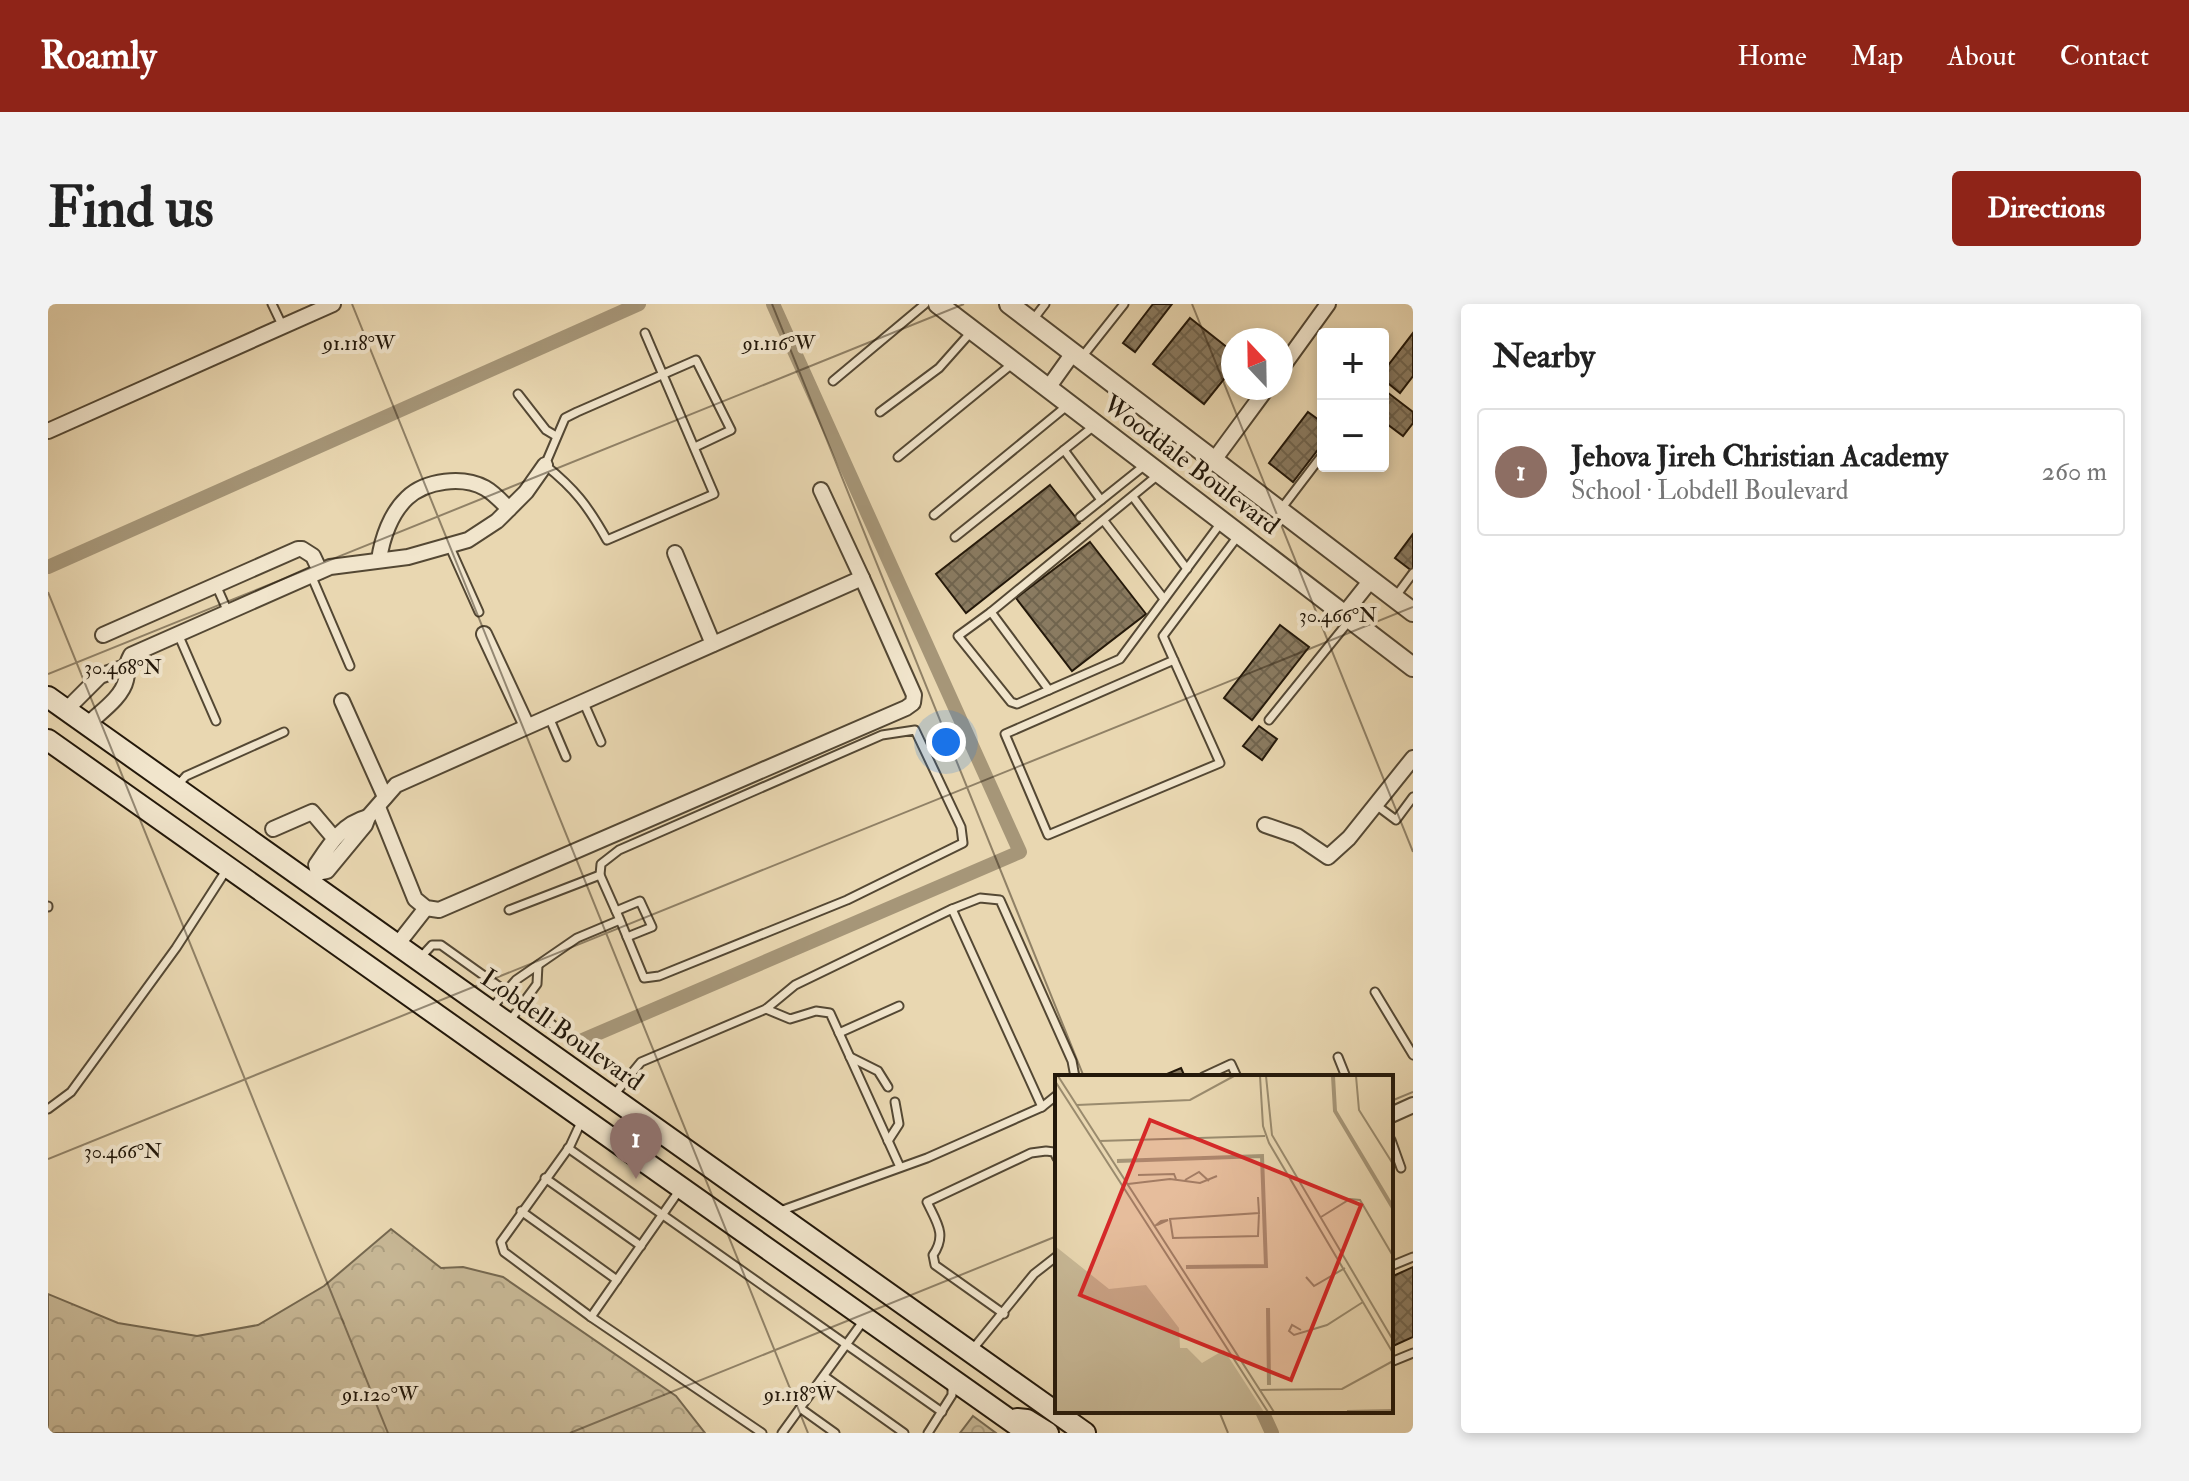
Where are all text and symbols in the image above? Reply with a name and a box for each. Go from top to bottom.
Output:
text: Roamly [40,32,157,80]
text: Home [1737,39,1807,74]
text: Map [1851,39,1903,74]
text: About [1947,39,2016,74]
text: Contact [2060,39,2149,74]
button: Directions [1952,171,2141,246]
text: Find us [48,173,214,244]
north arrow [1221,328,1293,400]
map controls [1317,328,1389,472]
button: + [1317,328,1389,400]
text: 91.118°W [321,331,396,356]
text: 91.116°W [741,331,816,356]
text: Nearby [1493,335,1595,378]
street label: Wooddale Boulevard [1096,388,1286,542]
button: − [1317,400,1389,472]
text: Jehova Jireh Christian Academy [1571,438,1948,475]
text: 1 [1516,456,1526,488]
text: 260 m [2042,456,2107,488]
text: School · Lobdell Boulevard [1571,475,1848,507]
text: 30.466°N [1299,603,1377,628]
text: 30.468°N [84,655,162,680]
your location [926,722,966,762]
street label: Lobdell Boulevard [474,962,650,1098]
inset map [1055,1075,1393,1413]
pin: 1 [610,1113,662,1179]
text: 30.466°N [84,1139,162,1164]
text: 91.120°W [340,1382,419,1407]
text: 91.118°W [762,1382,837,1407]

